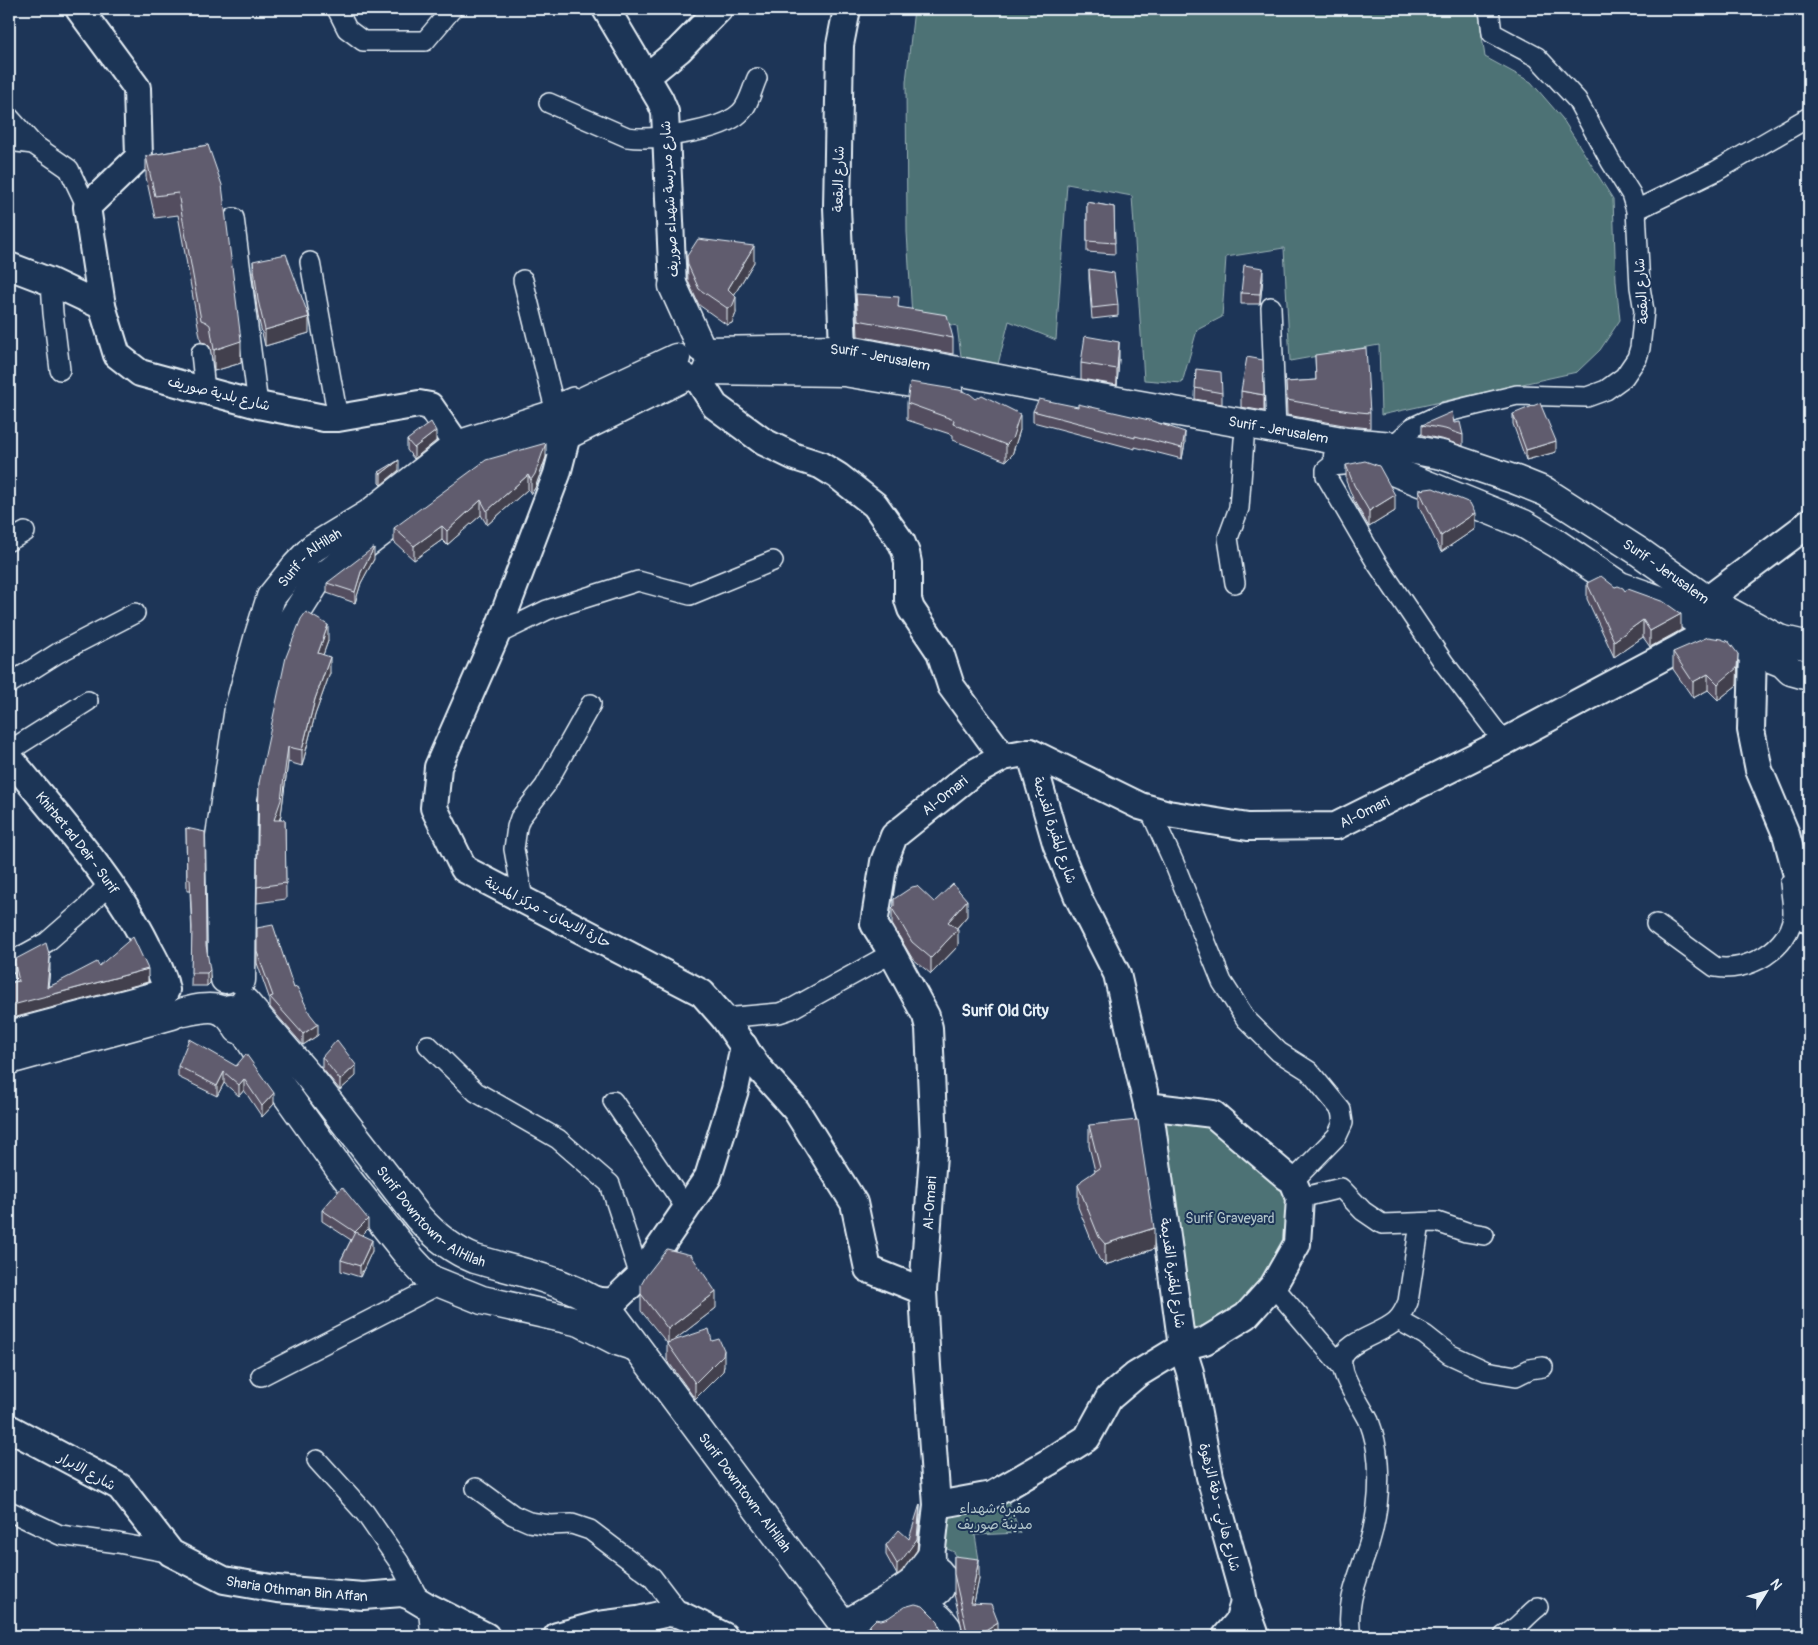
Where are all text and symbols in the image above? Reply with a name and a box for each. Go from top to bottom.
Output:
street label: شارع مدرسة شهداء صوريف [657,120,683,278]
street label: شارع البقعة [829,146,849,212]
street label: شارع البقعة [1631,257,1653,325]
street label: Surif - Jerusalem [830,341,932,375]
street label: شارع بلدية صوريف [166,373,272,415]
street label: Surif - Jerusalem [1227,413,1330,447]
street label: Surif - AlHilah [274,525,345,591]
street label: Surif - Jerusalem [1620,536,1712,608]
street label: Al-Omari [919,772,972,819]
street label: شارع المقبرة القديمة [1028,774,1080,886]
street label: Khirbet ad Deir - Surif [32,789,123,898]
street label: Al-Omari [1337,792,1393,832]
street label: حارة الايمان - مركز المدينة [482,873,614,952]
district label: Surif Old City [961,1001,1049,1021]
street label: Surif Downtown- AlHilah [373,1163,487,1271]
street label: Al-Omari [920,1175,940,1231]
park label: Surif Graveyard [1185,1210,1275,1227]
street label: شارع المقبرة القديمة [1155,1217,1189,1330]
street label: Surif Downtown- AlHilah [695,1430,795,1556]
street label: شارع هاني - دفة الزهوة [1191,1441,1244,1574]
street label: شارع الابرار [54,1448,119,1495]
park label: مقبرة شهداء مدينة صوريف [957,1500,1033,1533]
north arrow [1740,1568,1790,1618]
street label: Sharia Othman Bin Affan [225,1572,368,1605]
text: N [1766,1576,1786,1593]

